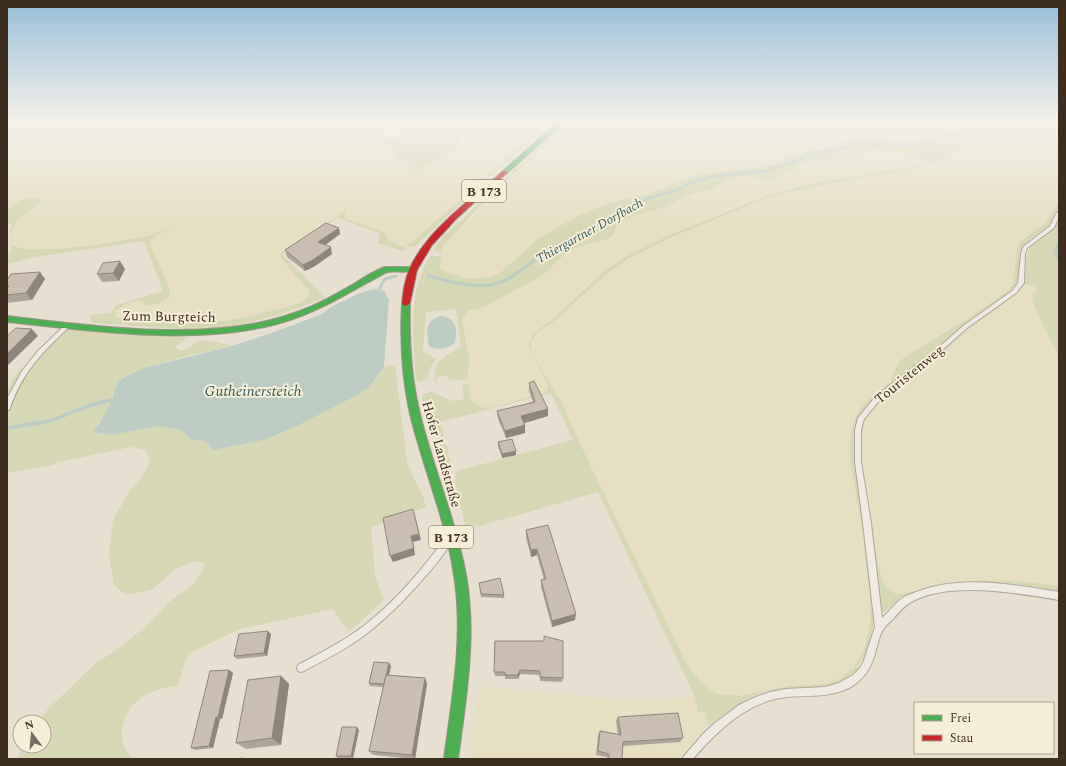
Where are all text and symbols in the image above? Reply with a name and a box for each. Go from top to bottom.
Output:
road number: B 173 [462,180,506,202]
water label: Thiergartner Dorfbach [532,193,647,269]
street label: Zum Burgteich [122,305,216,328]
street label: Touristenweg [870,340,949,409]
water label: Gutheinersteich [205,380,302,403]
street label: Hofer Landstraße [416,398,467,510]
road number: B 173 [429,526,473,548]
legend [914,702,1054,754]
text: Frei [950,709,972,728]
north arrow [12,714,52,754]
text: N [23,715,36,734]
text: Stau [950,729,974,748]

